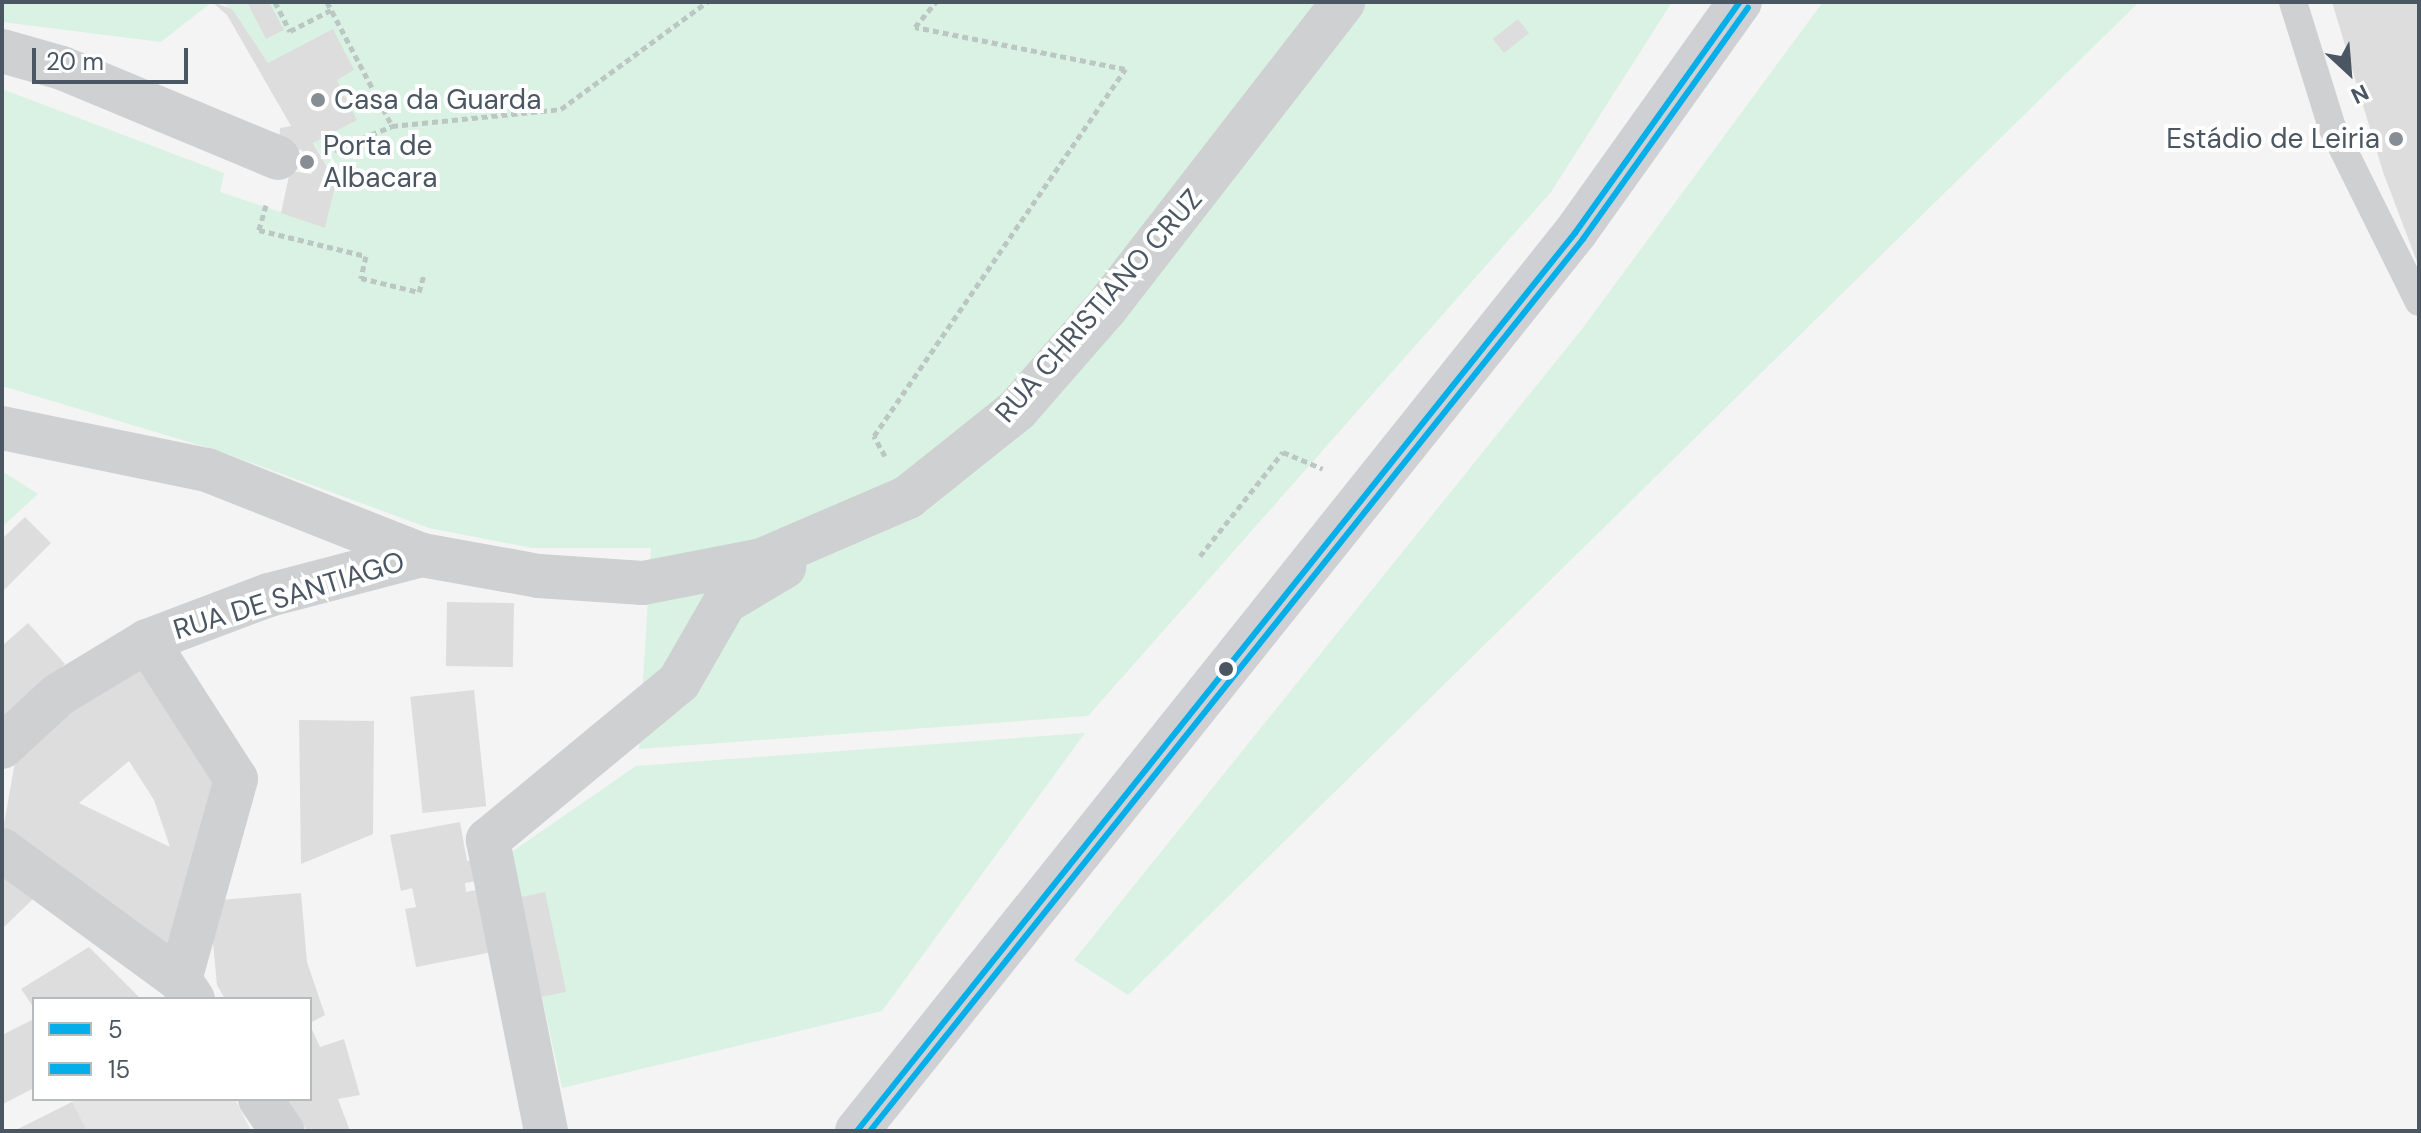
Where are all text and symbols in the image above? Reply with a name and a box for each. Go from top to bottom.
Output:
scale bar [36,32,192,82]
north arrow [2309,32,2389,112]
text: 20 m [46,46,104,77]
text: N [2346,77,2373,111]
place label: Casa da Guarda [334,83,541,117]
marker: Casa da Guarda [309,91,327,109]
place label: Estádio de Leiria [2166,122,2380,156]
place label: Porta de Albacara [323,129,437,195]
marker: Estádio de Leiria [2387,130,2405,148]
marker: Porta de Albacara [298,153,316,171]
street label: RUA CHRISTIANO CRUZ [989,183,1209,429]
street label: RUA DE SANTIAGO [170,545,408,647]
unlabelled marker [1218,661,1234,677]
legend [32,997,312,1101]
text: 5 [108,1014,123,1045]
text: 15 [108,1054,130,1085]

